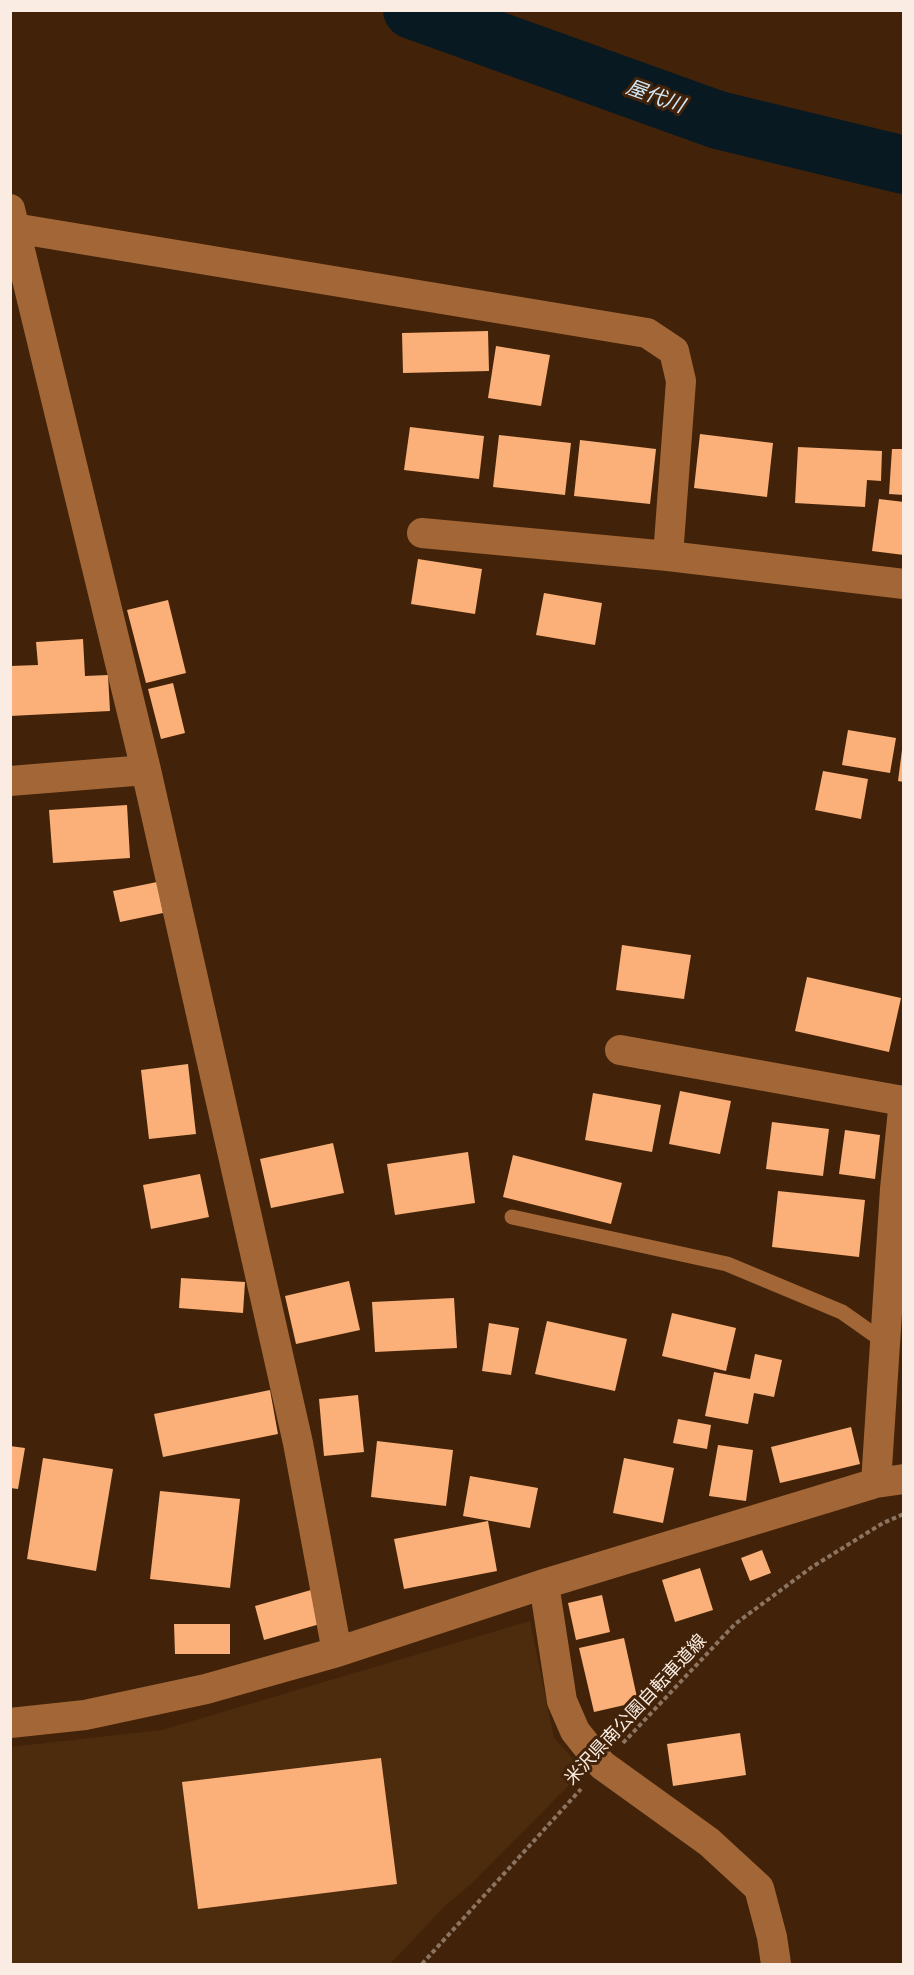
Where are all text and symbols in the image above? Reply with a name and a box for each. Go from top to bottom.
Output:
water label: 屋代川 [623,75,687,119]
street label: 米沢県南公園自転車道線 [561,1630,711,1790]

